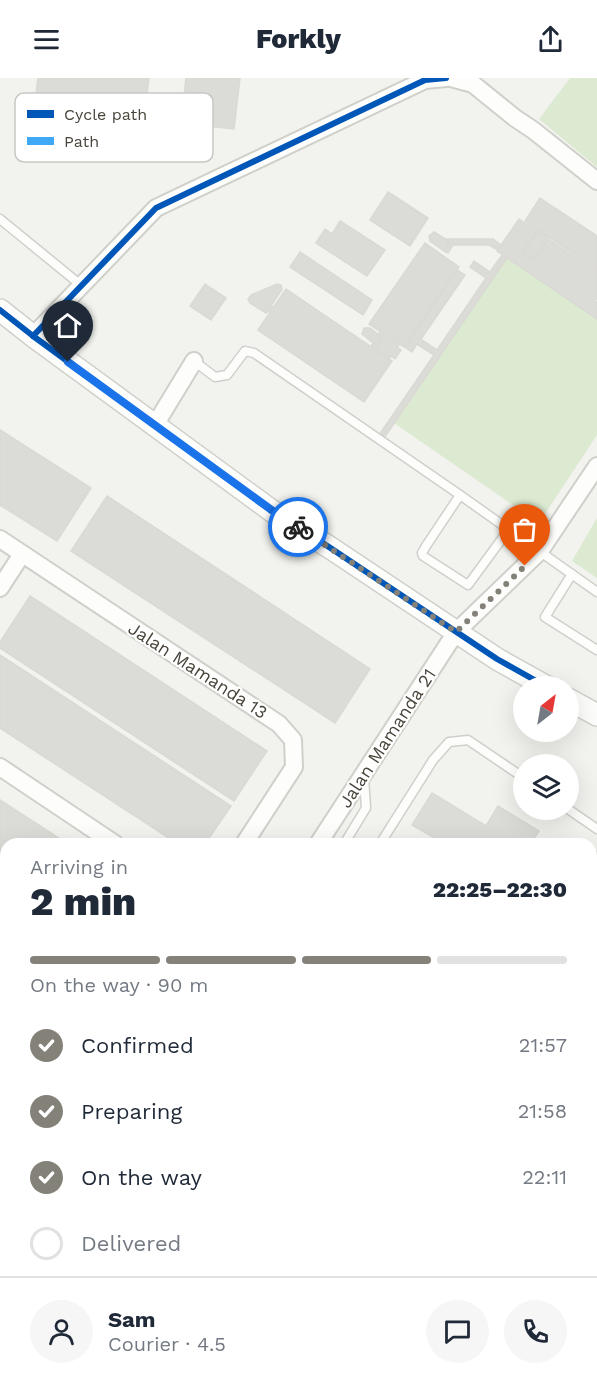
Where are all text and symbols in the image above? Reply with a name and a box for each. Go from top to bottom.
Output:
icon: menu [30,23,63,56]
text: Forkly [256,23,341,55]
icon: share [534,23,567,56]
legend [15,93,213,162]
text: Cycle path [64,105,147,124]
text: Path [64,132,99,151]
pin [42,300,93,362]
icon: home [51,309,84,342]
courier [268,497,328,557]
pin [499,504,550,566]
icon: bike [282,511,315,544]
icon: bag [508,513,541,546]
street label: Jalan Mamanda 13 [125,617,271,723]
street label: Jalan Mamanda 21 [334,664,440,812]
north arrow [513,676,579,742]
map controls [513,676,579,820]
button: layers [513,754,579,820]
text: Arriving in [30,855,128,879]
text: 22:25–22:30 [433,877,567,902]
text: 2 min [30,879,136,924]
text: On the way · 90 m [30,973,208,997]
icon: check [30,1029,63,1062]
text: Confirmed [81,1033,194,1058]
text: 21:57 [519,1033,567,1057]
icon: check [30,1095,63,1128]
text: Preparing [81,1099,182,1124]
text: 21:58 [518,1099,567,1123]
icon: check [30,1161,63,1194]
text: On the way [81,1165,202,1190]
text: 22:11 [522,1165,567,1189]
text: Delivered [81,1231,181,1256]
button: person [30,1300,93,1363]
button: chat [426,1300,489,1363]
button: phone [504,1300,567,1363]
text: Sam [108,1307,156,1332]
text: Courier · 4.5 [108,1332,226,1356]

